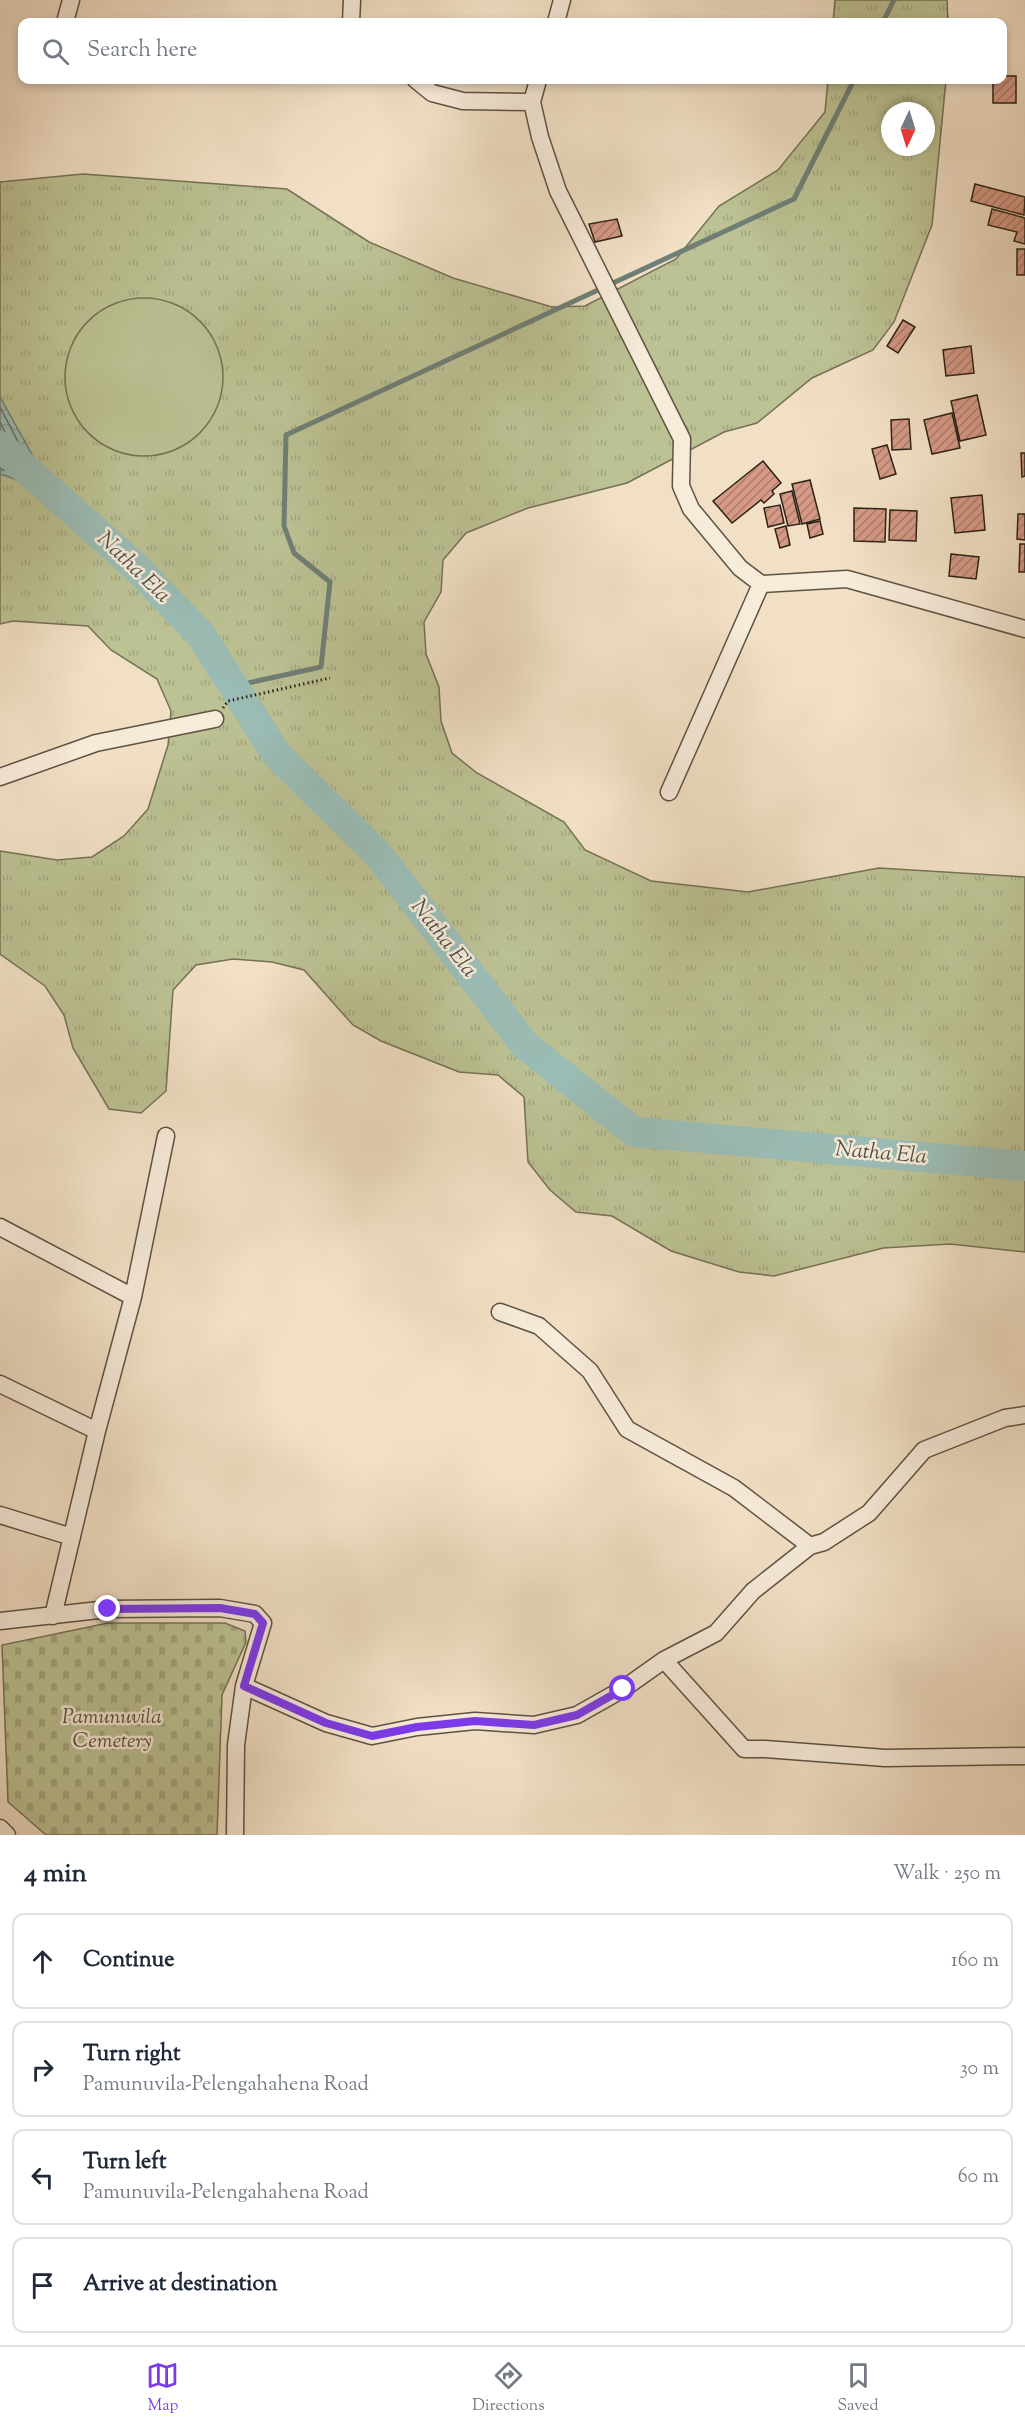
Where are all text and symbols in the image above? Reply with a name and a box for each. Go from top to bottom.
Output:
search box [18,18,1007,84]
icon: search [39,35,72,68]
text: Search here [87,35,197,67]
north arrow [881,102,935,156]
water label: Natha Ela [89,525,177,611]
water label: Natha Ela [402,893,484,985]
water label: Natha Ela [834,1134,928,1174]
route end [94,1595,120,1621]
route start [609,1675,635,1701]
park label: Pamunuvila Cemetery [62,1703,162,1757]
text: 4 min [24,1856,87,1893]
text: Walk · 250 m [893,1860,1001,1889]
icon: ahead [26,1945,59,1978]
text: Continue [83,1945,174,1977]
text: 160 m [951,1947,999,1976]
text: Turn right [83,2039,180,2071]
icon: right [26,2053,59,2086]
text: 30 m [960,2055,999,2084]
text: Pamunuvila-Pelengahahena Road [83,2071,369,2100]
text: Turn left [83,2147,166,2179]
icon: left [26,2161,59,2194]
text: 60 m [958,2163,999,2192]
text: Pamunuvila-Pelengahahena Road [83,2179,369,2208]
icon: arrive [26,2269,59,2302]
text: Arrive at destination [83,2269,278,2301]
tab: Map [146,2359,179,2418]
tab: Directions [472,2359,545,2418]
tab: Saved [837,2359,879,2418]

